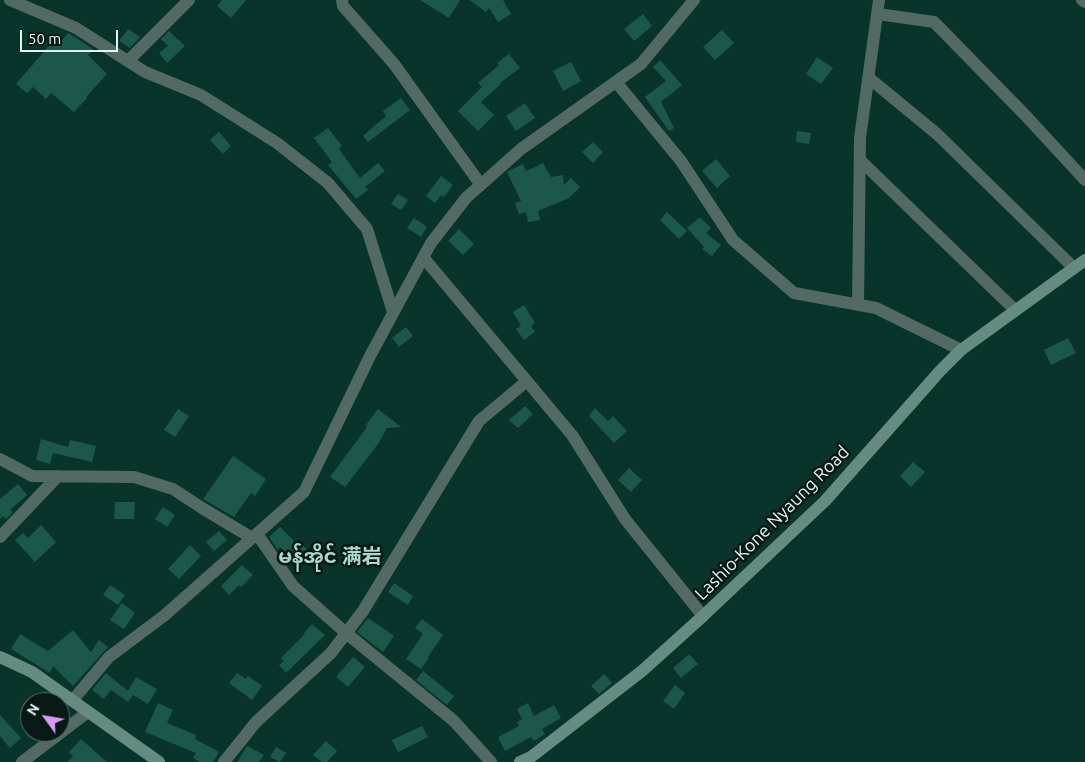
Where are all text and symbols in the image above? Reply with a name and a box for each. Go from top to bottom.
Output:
scale bar [22,20,120,52]
text: 50 m [28,30,61,47]
street label: Lashio-Kone Nyaung Road [690,441,854,605]
district label: မန်အိုင် 满岩 [278,544,382,568]
north arrow [20,692,70,742]
text: N [24,701,43,718]

